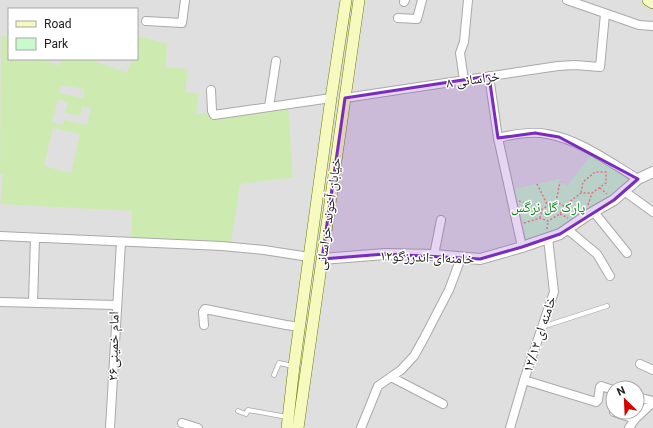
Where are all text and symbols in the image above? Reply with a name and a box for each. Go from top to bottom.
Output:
legend [8,8,138,60]
text: Road [44,17,72,31]
text: Park [44,37,69,51]
street label: خراسانی ۸ [445,67,501,92]
street label: خیابان آخوند خراسانی [312,157,345,271]
park label: پارک گل نرگس [511,199,585,216]
street label: خامنه‌ای-اندرزگو۱۲ [379,247,475,268]
street label: خامنه ای ۱۲/۱۲ [519,294,560,374]
street label: امام خمینی۲۶ [104,311,124,381]
north arrow [605,380,645,420]
text: N [615,384,628,399]

